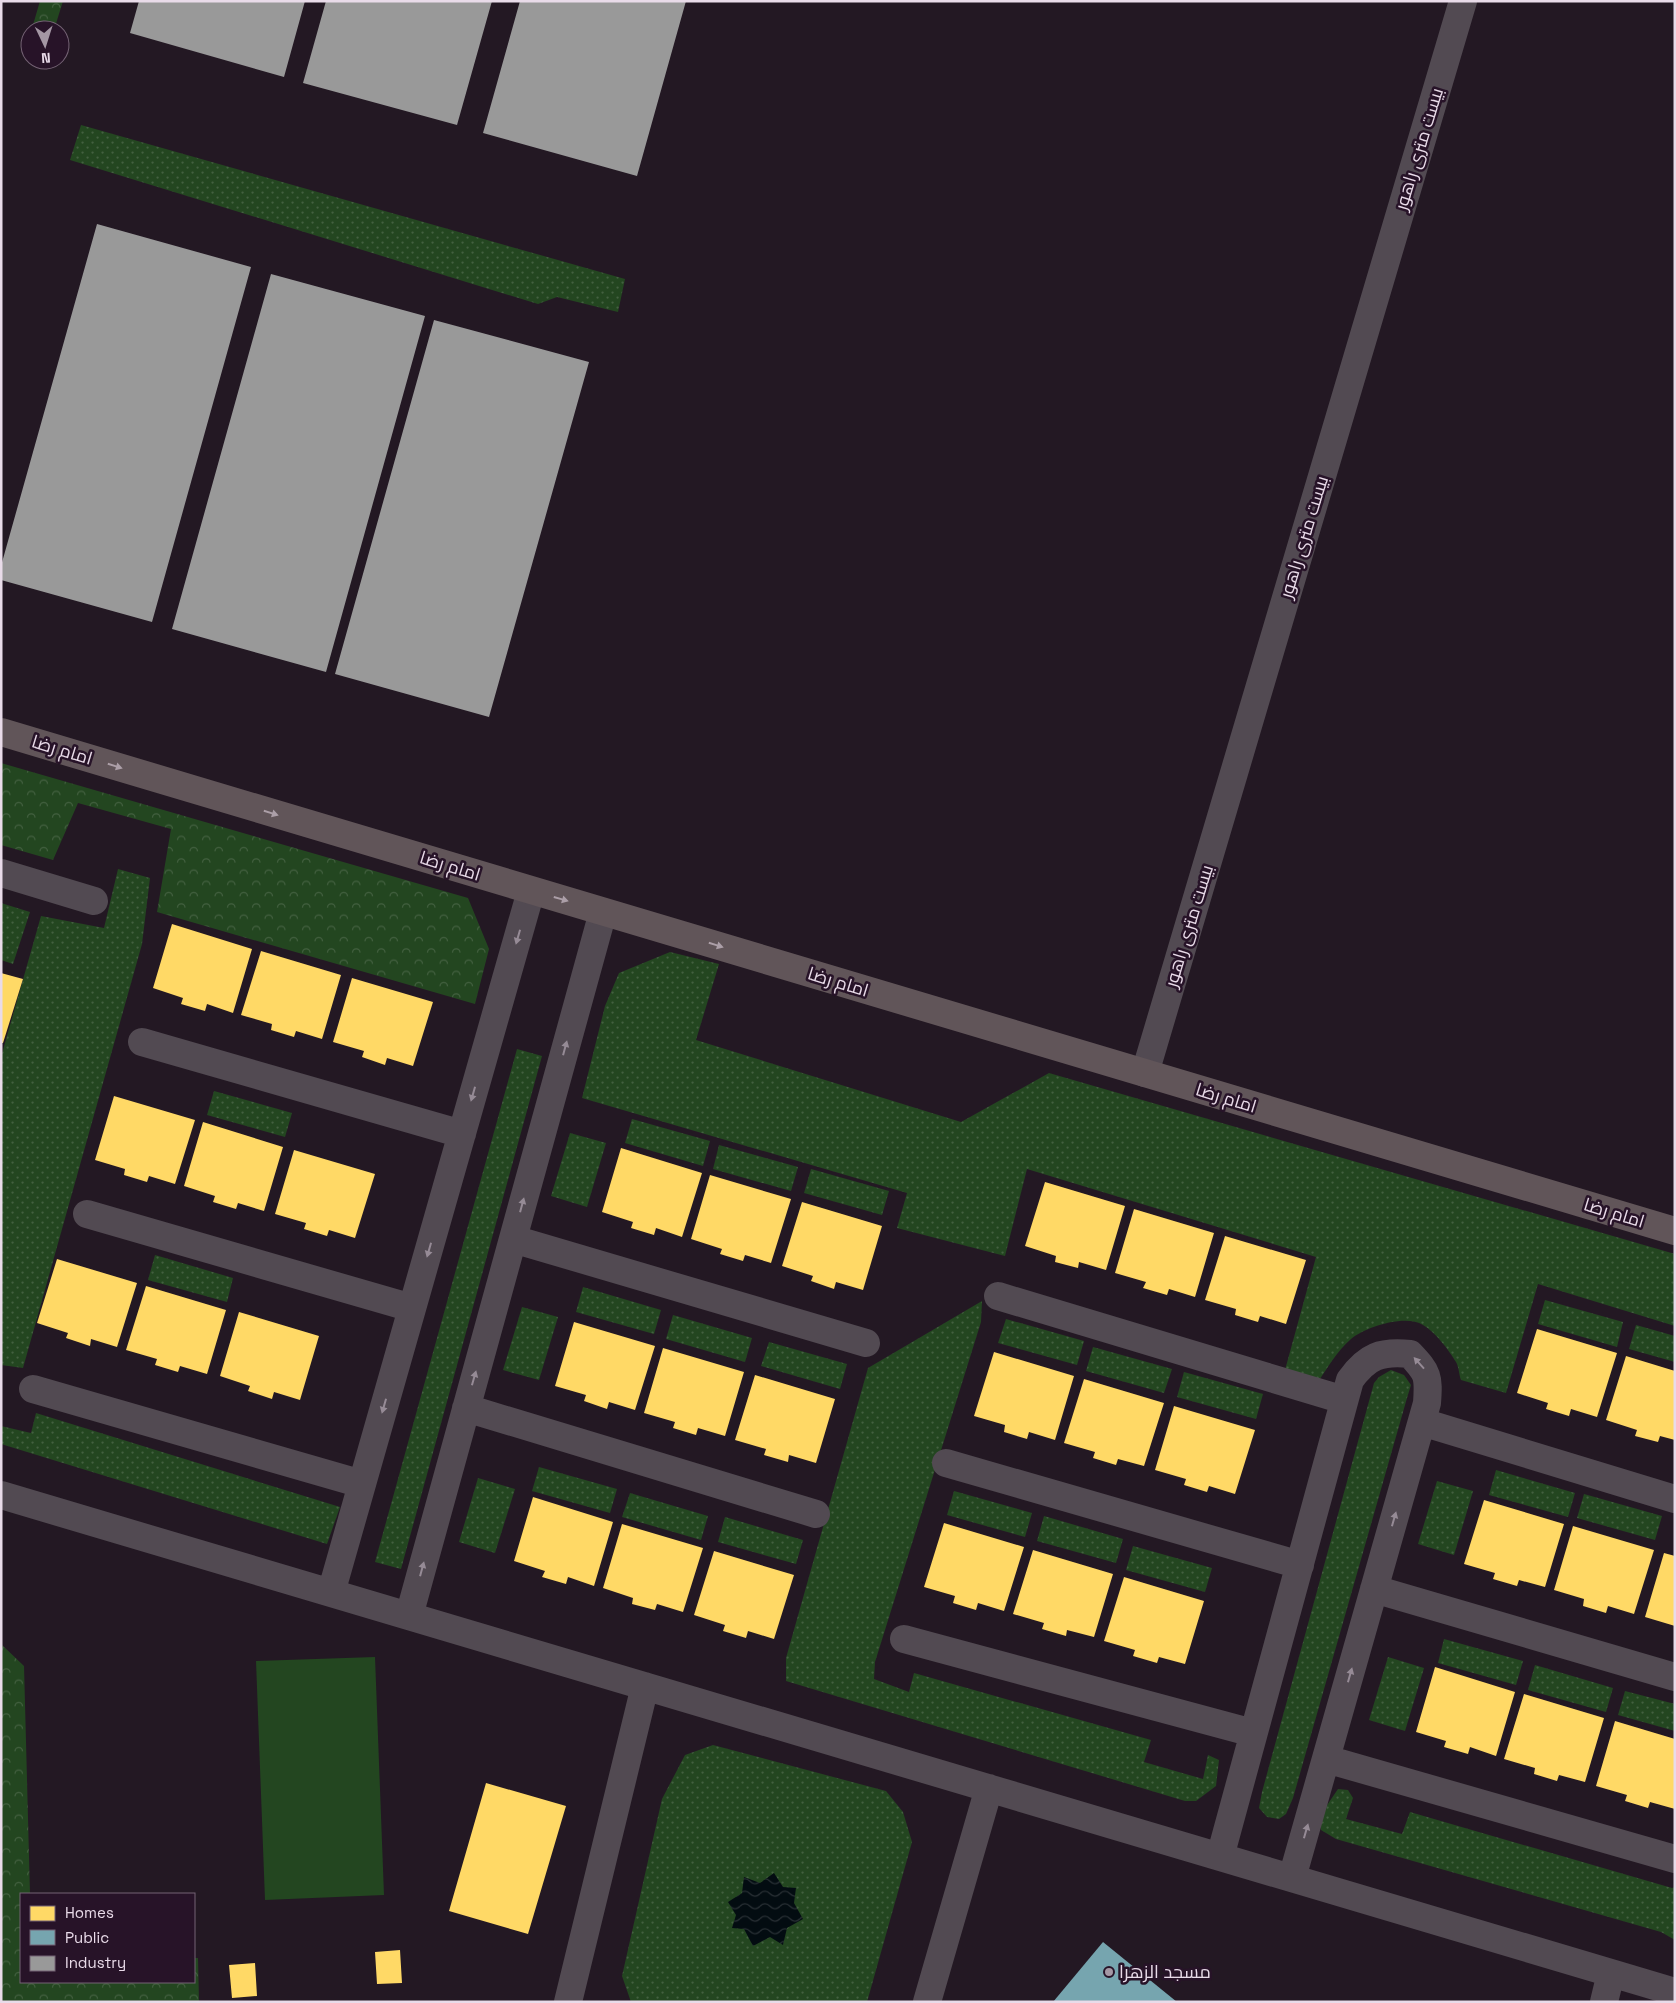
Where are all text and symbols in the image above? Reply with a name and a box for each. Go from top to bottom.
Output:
north arrow [20,20,70,70]
text: N [41,49,51,67]
street label: بیست متری راهور [1389,85,1448,214]
street label: بیست متری راهور [1274,473,1333,602]
street label: امام رضا [29,729,95,771]
one-way arrow [108,763,123,771]
one-way arrow [263,809,278,817]
street label: امام رضا [417,845,483,887]
street label: بیست متری راهور [1159,862,1218,991]
one-way arrow [553,896,568,904]
one-way arrow [514,930,522,945]
one-way arrow [709,942,724,950]
street label: امام رضا [805,961,871,1003]
one-way arrow [562,1041,570,1056]
street label: امام رضا [1193,1077,1259,1119]
one-way arrow [469,1086,477,1101]
street label: امام رضا [1581,1192,1647,1234]
one-way arrow [518,1197,526,1213]
one-way arrow [424,1243,432,1258]
one-way arrow [1413,1358,1425,1370]
one-way arrow [470,1371,478,1386]
one-way arrow [380,1399,388,1414]
one-way arrow [1391,1511,1399,1526]
one-way arrow [418,1561,426,1576]
one-way arrow [1346,1667,1354,1683]
one-way arrow [1302,1824,1310,1839]
legend [20,1893,195,1983]
text: Homes [65,1903,114,1922]
text: Public [65,1928,109,1947]
text: Industry [65,1953,126,1972]
place label: مسجد الزهرا [1119,1960,1211,1983]
marker: مسجد الزهرا [1103,1966,1115,1978]

